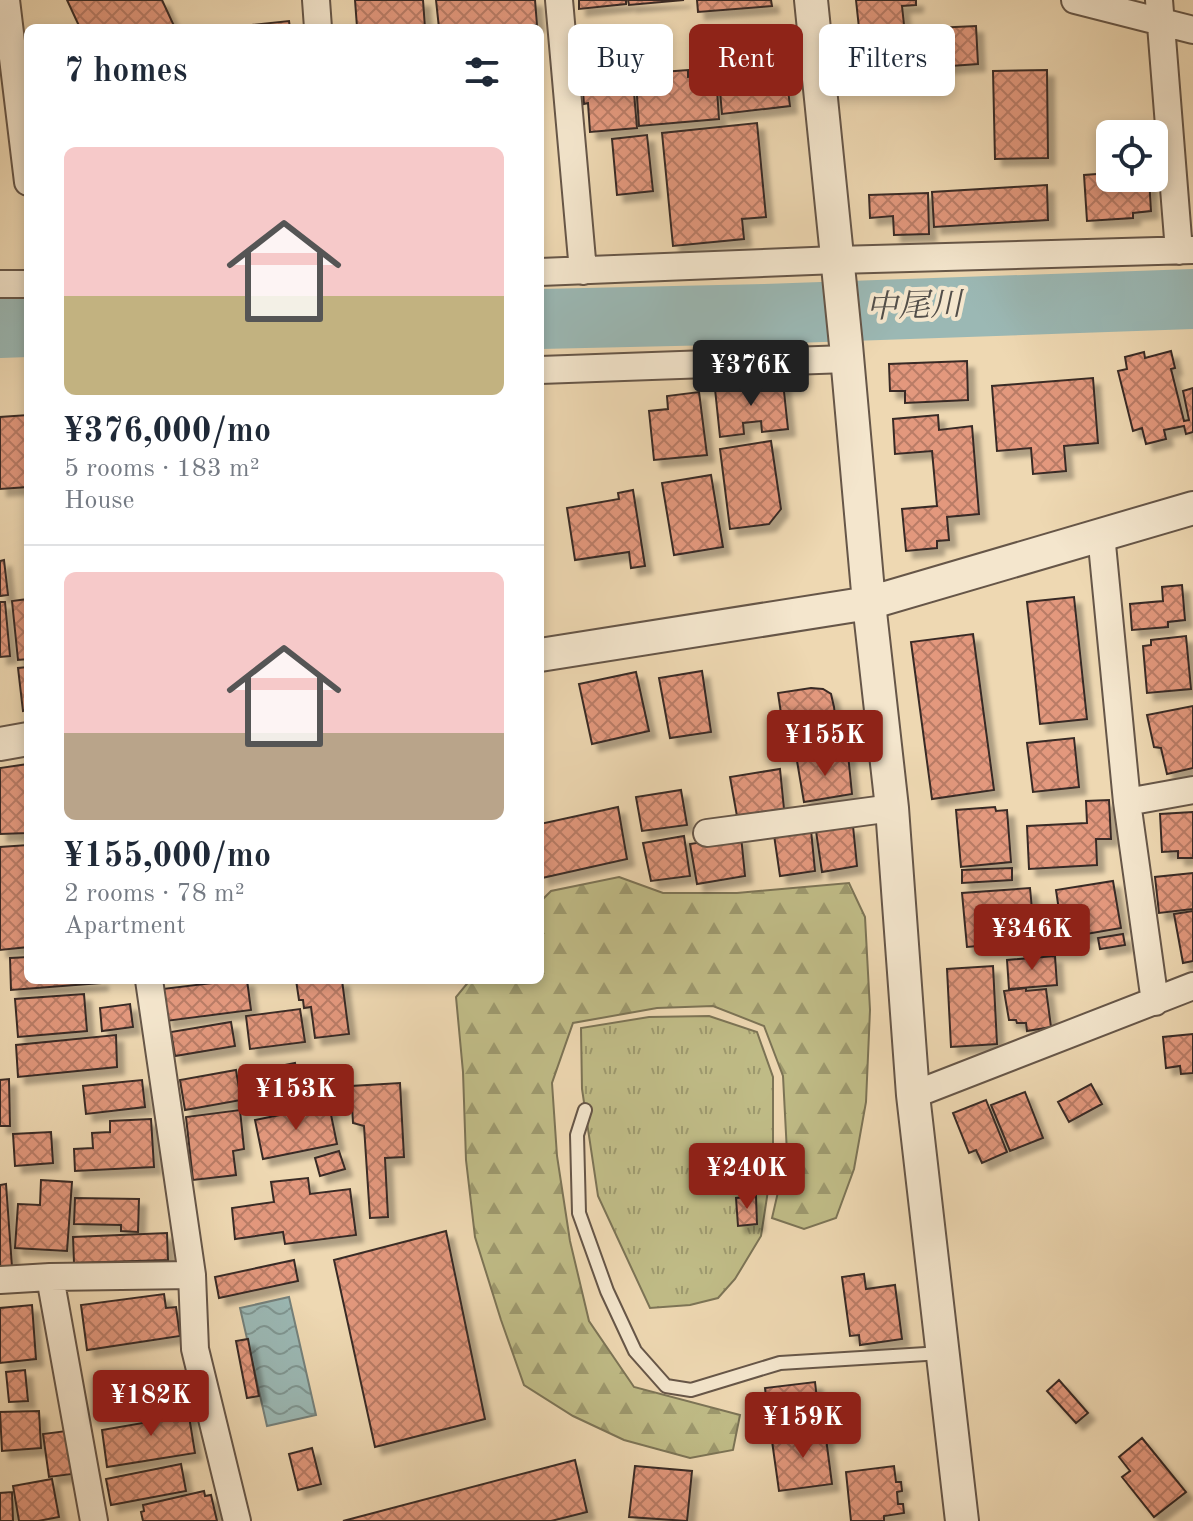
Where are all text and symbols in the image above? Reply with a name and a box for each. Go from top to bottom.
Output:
chip: Buy [568,24,673,96]
chip: Rent [689,24,803,96]
chip: Filters [819,24,955,96]
icon: filters [460,50,504,94]
text: 7 homes [64,55,187,89]
map controls [1096,120,1168,192]
button: locate [1096,120,1168,192]
icon: home [212,199,356,343]
water label: 中尾川 [865,287,966,326]
pin: ¥376K [695,340,807,408]
text: ¥376K [711,353,791,379]
text: ¥376,000/mo [64,415,271,449]
text: 5 rooms · 183 m² [64,456,260,482]
text: House [64,488,135,514]
icon: home [212,624,356,768]
pin: ¥155K [769,710,881,778]
text: ¥155K [785,723,865,749]
text: ¥155,000/mo [64,840,271,874]
text: 2 rooms · 78 m² [64,881,245,907]
pin: ¥346K [976,904,1088,972]
text: Apartment [64,913,186,939]
text: ¥346K [992,917,1072,943]
pin: ¥153K [240,1064,352,1132]
text: ¥153K [256,1077,336,1103]
pin: ¥240K [691,1143,803,1211]
text: ¥240K [707,1156,787,1182]
pin: ¥182K [95,1370,207,1438]
text: ¥182K [111,1383,191,1409]
pin: ¥159K [747,1392,859,1460]
text: ¥159K [763,1405,843,1431]

